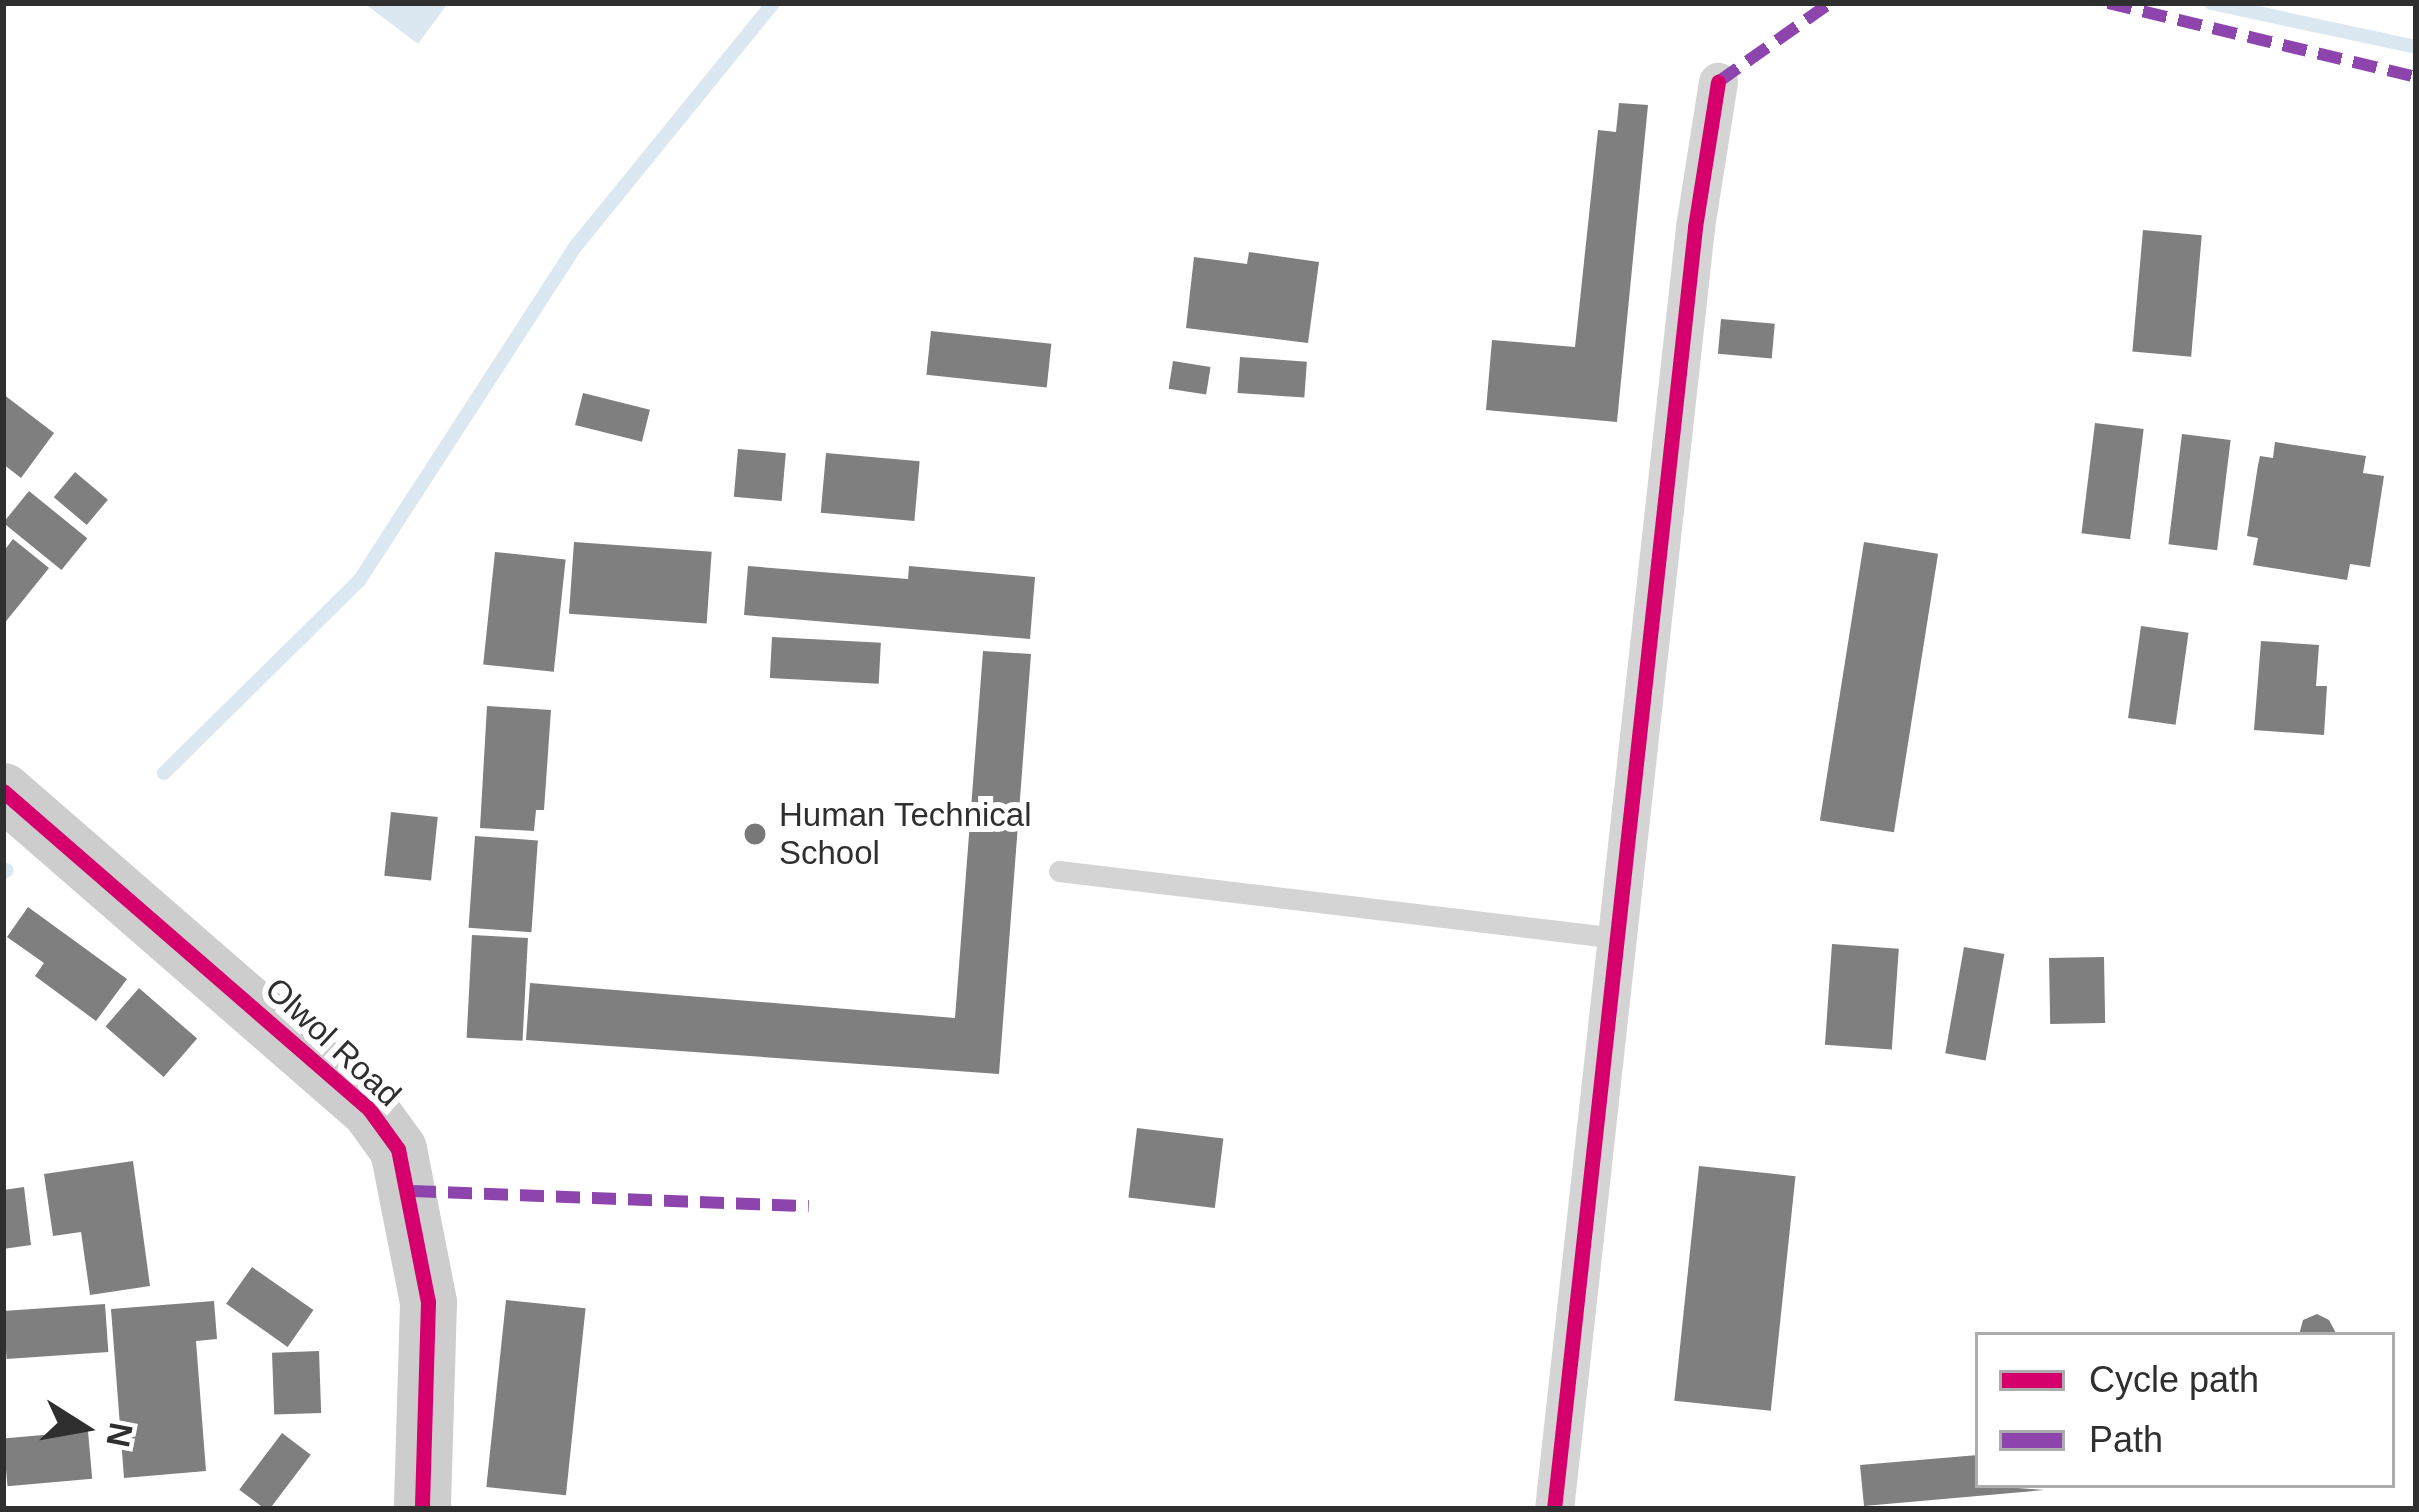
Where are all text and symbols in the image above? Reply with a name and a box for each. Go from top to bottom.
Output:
place label: Human Technical School [779,795,1032,873]
marker: Human Technical School [742,821,768,847]
street label: Olwol Road [257,969,409,1115]
legend [1975,1332,2395,1488]
text: Cycle path [2089,1359,2259,1400]
north arrow [24,1368,144,1488]
text: Path [2089,1419,2163,1460]
text: N [99,1420,140,1450]

